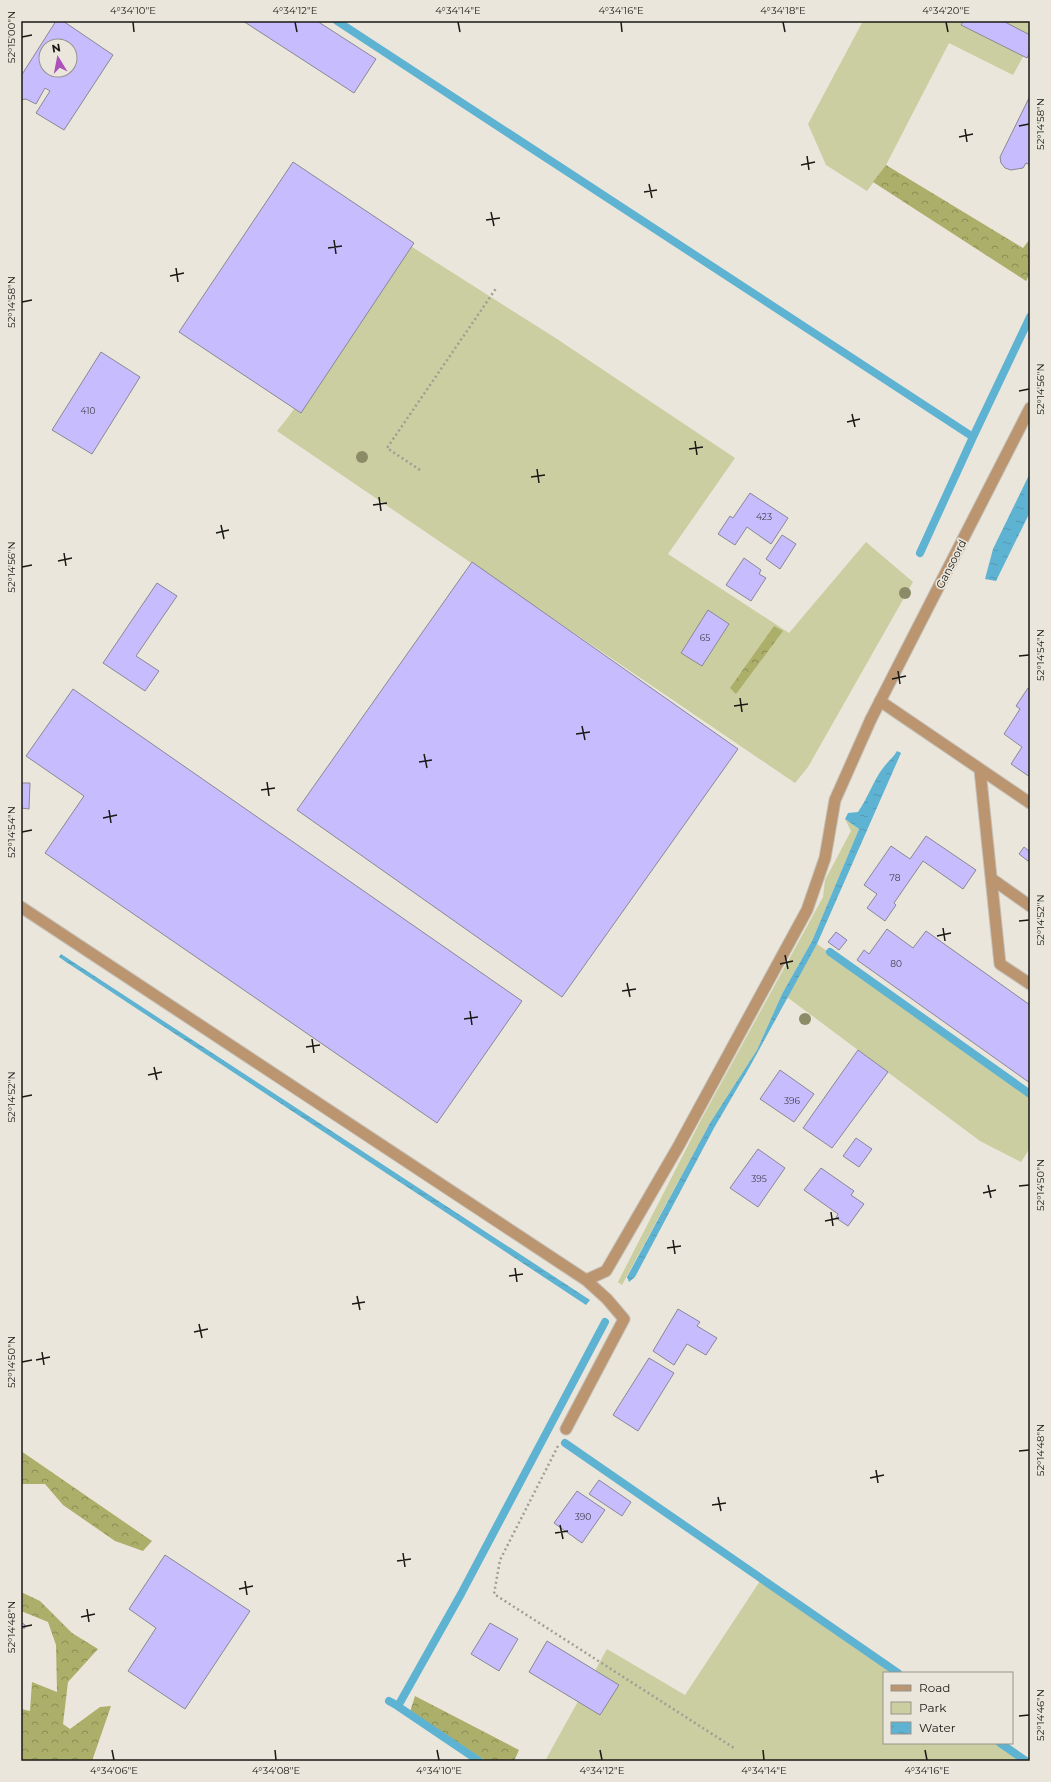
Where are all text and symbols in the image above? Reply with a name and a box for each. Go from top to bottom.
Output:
text: 4°34'10"E [110,4,156,17]
text: 4°34'12"E [273,4,318,17]
text: 4°34'14"E [435,4,481,17]
text: 4°34'16"E [598,4,644,17]
text: 4°34'18"E [760,4,806,17]
text: 4°34'20"E [922,4,970,17]
text: 52°15'00"N [5,11,18,63]
north arrow [38,38,78,78]
text: N [51,40,62,56]
text: 52°14'58"N [1034,98,1047,150]
text: 52°14'58"N [5,276,18,328]
text: 52°14'56"N [1034,363,1047,415]
house number: 410 [81,405,96,416]
house number: 423 [756,511,772,522]
street label: Gansoord [933,537,969,591]
text: 52°14'56"N [5,541,18,593]
text: 52°14'54"N [1034,629,1047,681]
house number: 65 [700,632,710,643]
text: 52°14'54"N [5,806,18,858]
house number: 78 [890,872,901,883]
text: 52°14'52"N [1034,894,1047,946]
house number: 80 [890,958,902,969]
text: 52°14'52"N [5,1071,18,1123]
house number: 396 [784,1095,801,1106]
text: 52°14'50"N [1034,1159,1047,1211]
house number: 395 [751,1173,767,1184]
text: 52°14'50"N [5,1336,18,1388]
text: 52°14'48"N [1034,1424,1047,1476]
house number: 390 [575,1511,591,1522]
text: 52°14'48"N [5,1601,18,1653]
legend [883,1672,1013,1744]
text: Road [919,1680,950,1695]
text: 52°14'46"N [1034,1689,1047,1741]
text: Park [919,1700,947,1715]
text: Water [919,1720,956,1735]
text: 4°34'06"E [90,1764,138,1777]
text: 4°34'08"E [252,1764,300,1777]
text: 4°34'10"E [416,1764,462,1777]
text: 4°34'12"E [580,1764,625,1777]
text: 4°34'14"E [741,1764,787,1777]
text: 4°34'16"E [904,1764,950,1777]

